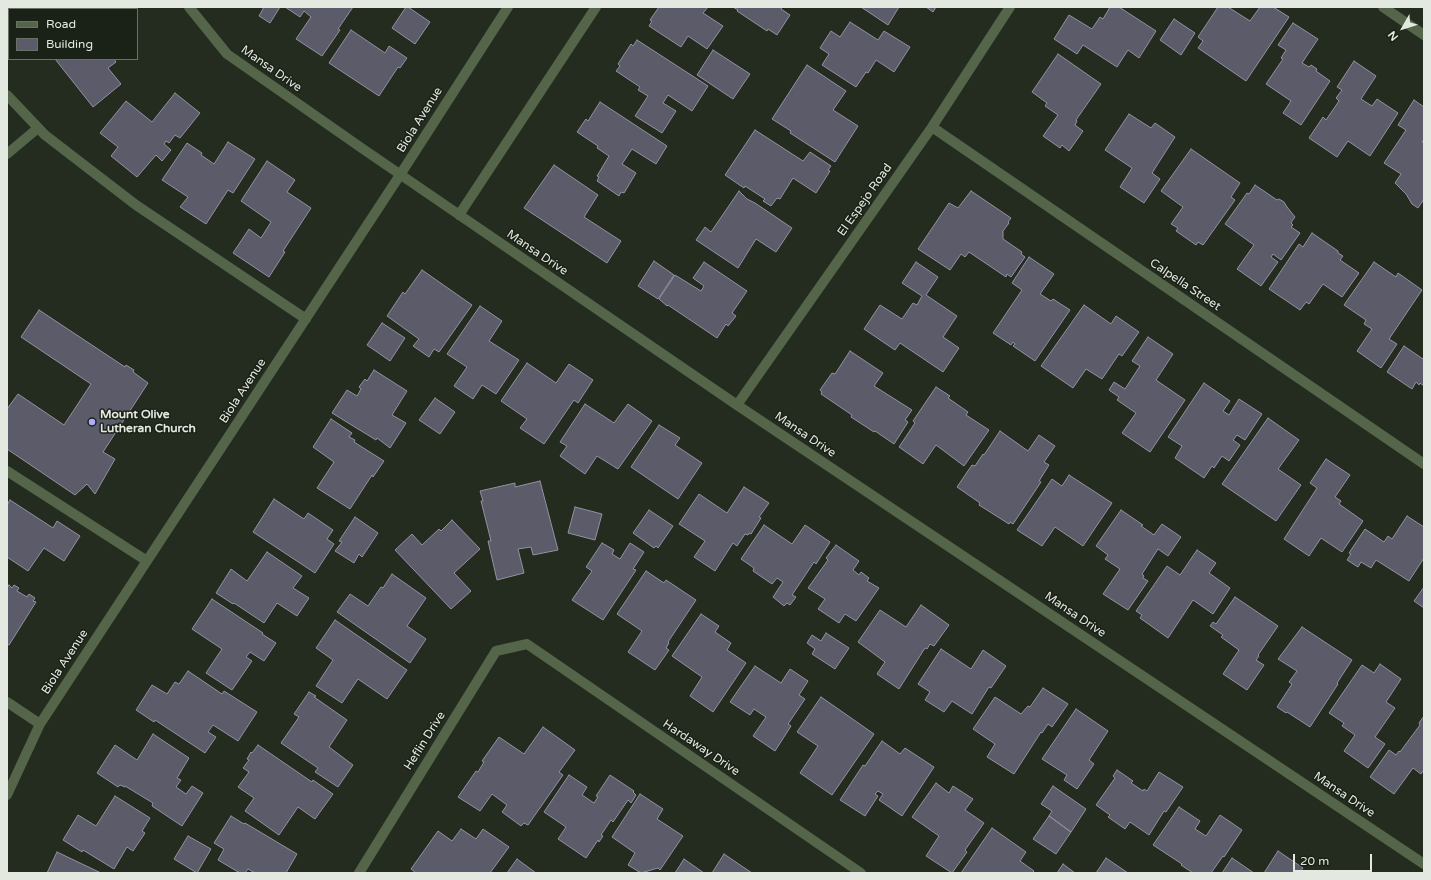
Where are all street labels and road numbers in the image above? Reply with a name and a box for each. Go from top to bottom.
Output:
street label: Mansa Drive [238,43,304,95]
street label: Biola Avenue [394,85,446,155]
street label: El Espejo Road [835,161,895,239]
street label: Mansa Drive [504,227,570,279]
street label: Calpella Street [1147,256,1223,314]
street label: Biola Avenue [217,356,269,426]
street label: Mansa Drive [772,409,838,461]
street label: Mansa Drive [1042,589,1108,641]
street label: Biola Avenue [39,627,91,697]
street label: Heflin Drive [401,709,449,773]
street label: Hardaway Drive [660,717,742,779]
street label: Mansa Drive [1311,769,1377,821]

